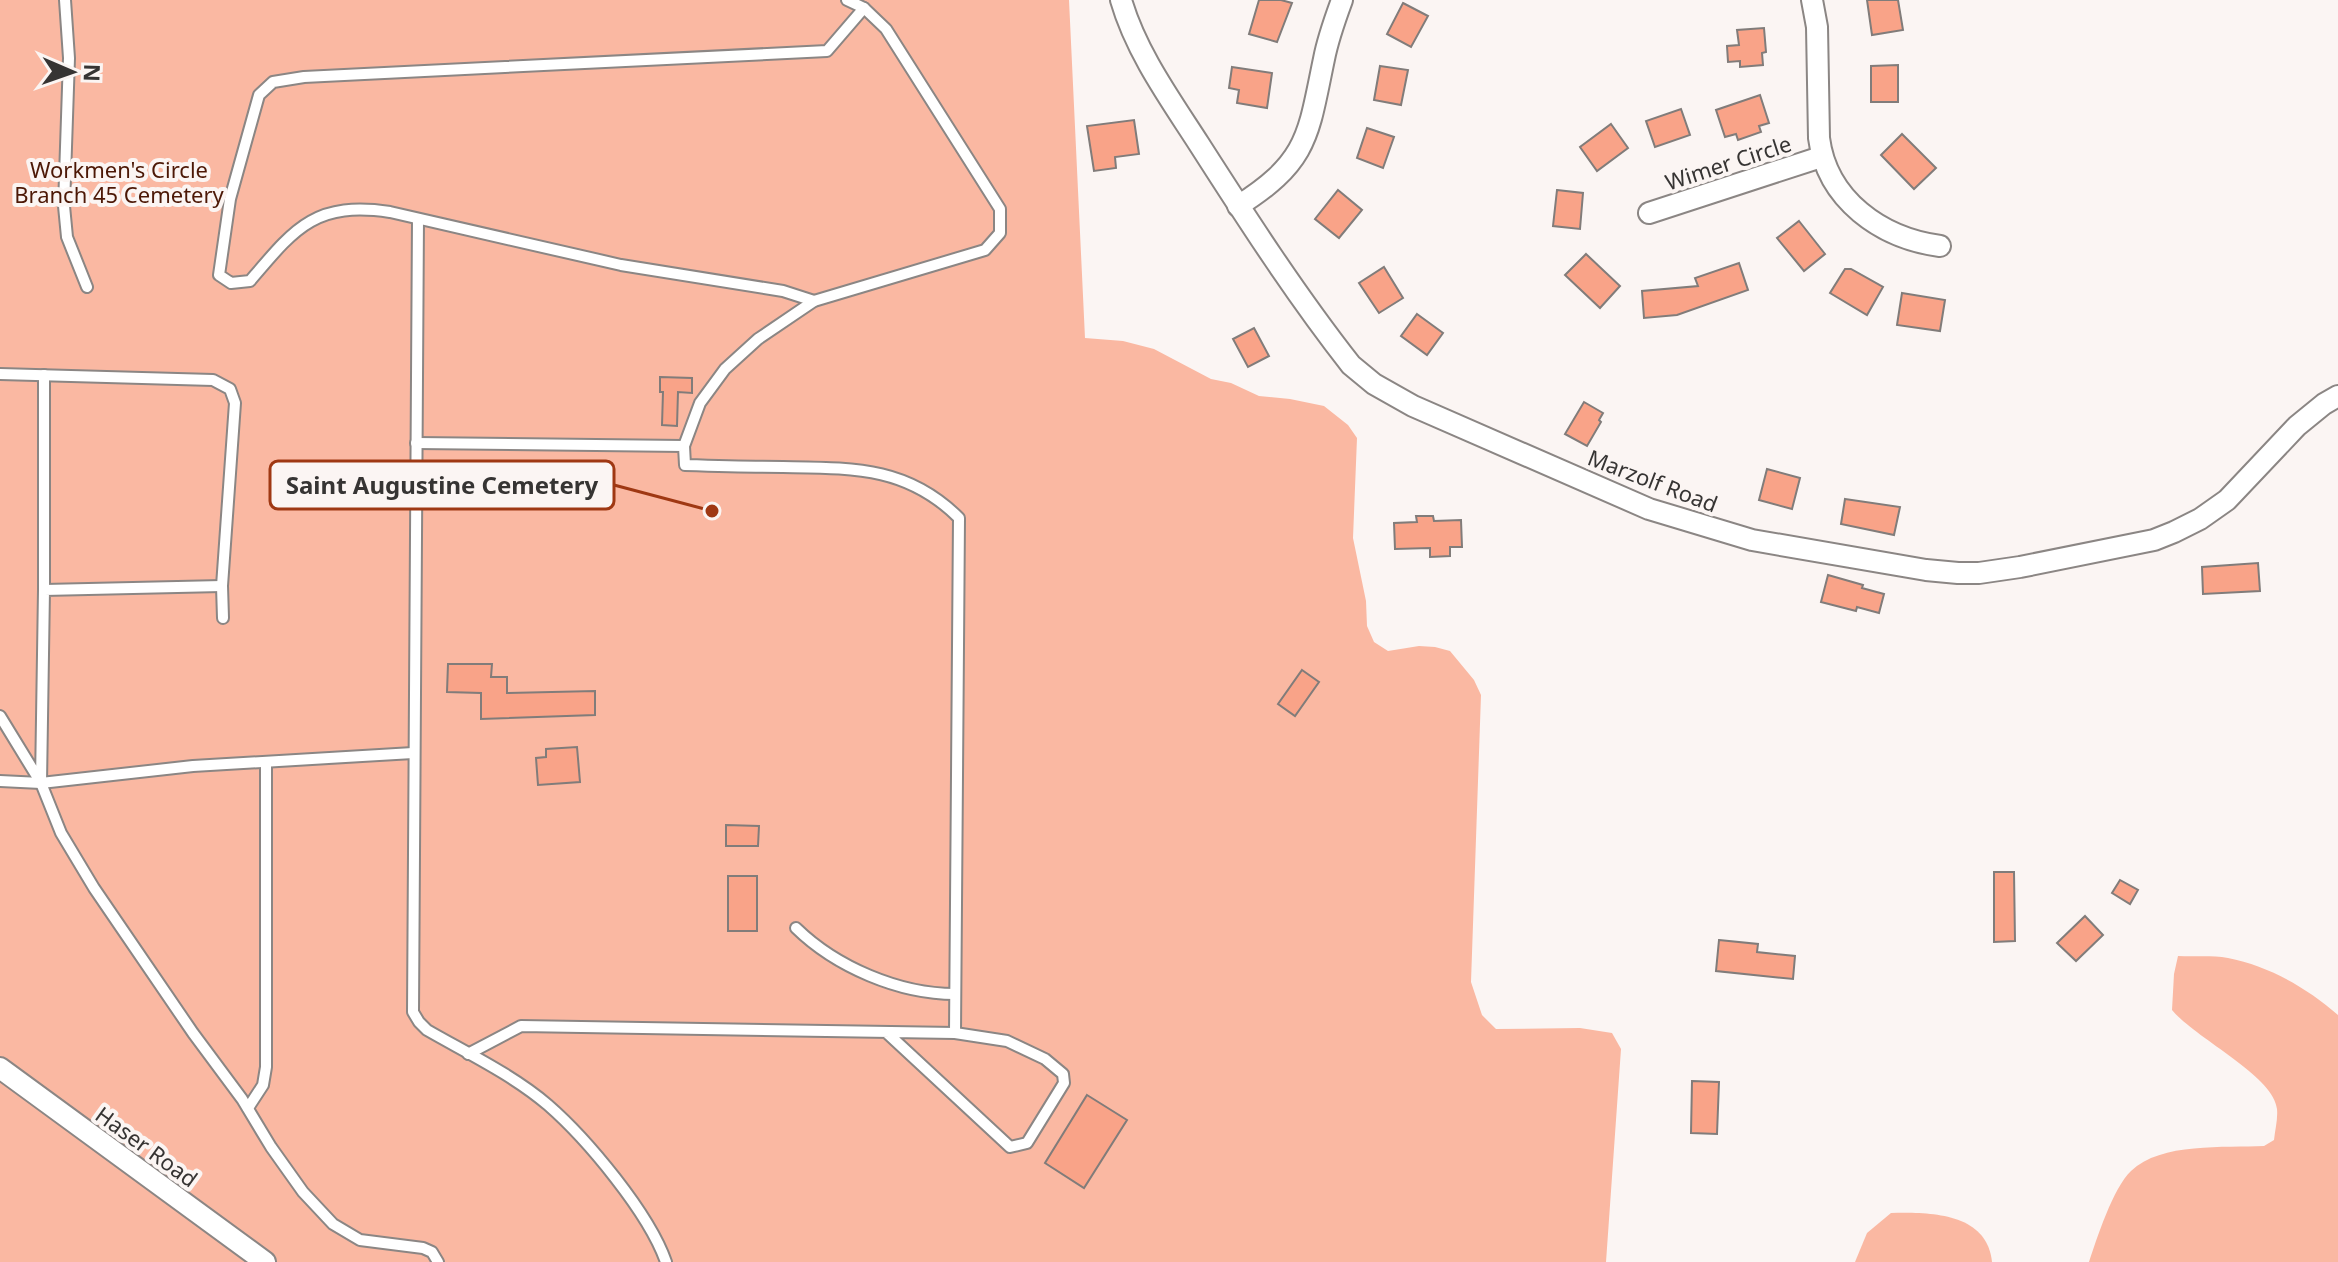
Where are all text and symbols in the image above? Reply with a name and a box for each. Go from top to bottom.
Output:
north arrow [32,32,112,112]
text: N [78,63,108,82]
street label: Wimer Circle [1661,128,1795,196]
park label: Workmen's Circle Branch 45 Cemetery [14,154,225,209]
street label: Marzolf Road [1584,441,1722,519]
callout: Saint Augustine Cemetery [270,461,614,509]
text: Saint Augustine Cemetery [286,468,599,501]
street label: Haser Road [90,1099,204,1193]

